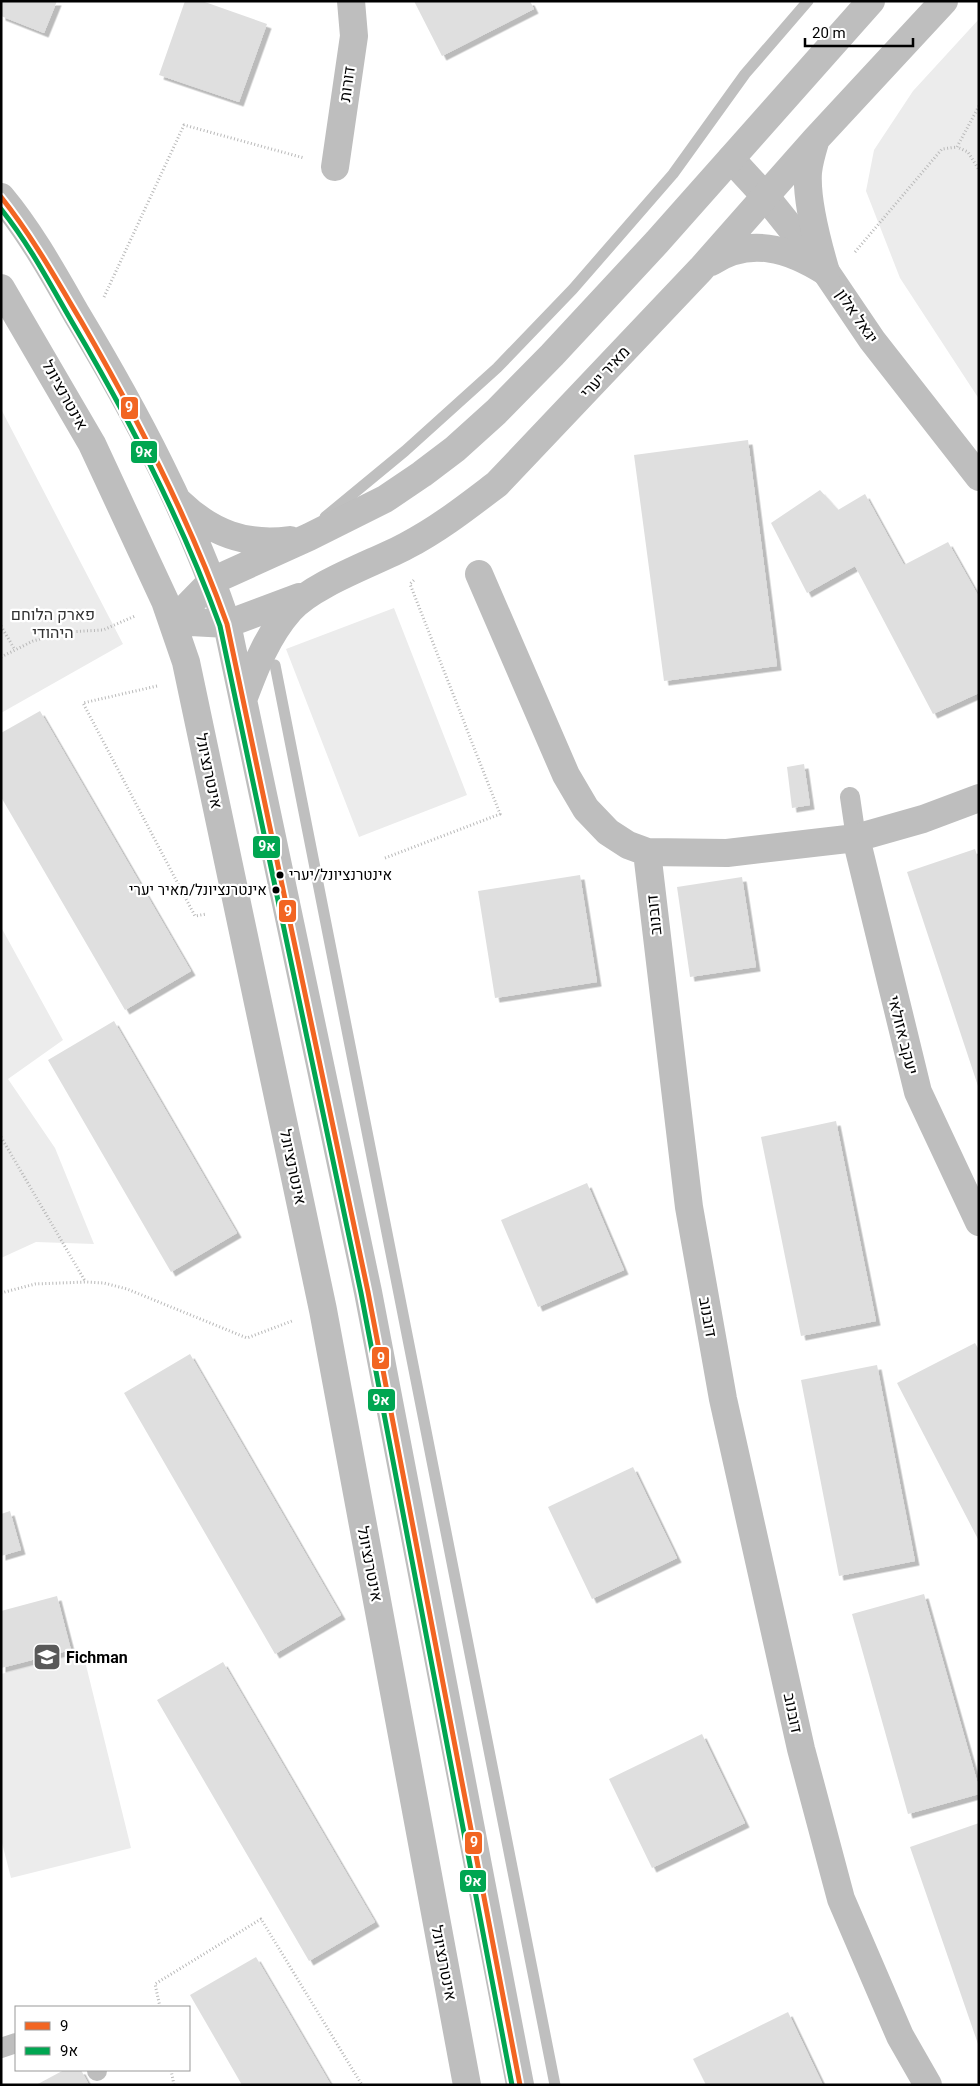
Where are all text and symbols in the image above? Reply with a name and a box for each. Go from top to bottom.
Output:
scale bar [805,15,912,47]
text: 20 m [812,24,846,42]
street label: דורות [335,65,359,103]
street label: יגאל אלון [832,285,882,347]
street label: מאיר יערי [576,342,634,402]
street label: אינטרנציונל [38,357,92,433]
line badge: 9 [120,396,139,420]
text: 9 [125,399,133,415]
line badge: 9א [130,440,158,464]
text: 9א [135,444,153,460]
park label: פארק הלוחם היהודי [11,605,95,642]
street label: אינטרנציונל [192,732,226,810]
line badge: 9א [252,835,281,859]
text: 9א [258,838,276,854]
place label: אינטרנציונל/יערי [289,866,392,884]
marker: אינטרנציונל/יערי [275,870,285,880]
place label: אינטרנציונל/מאיר יערי [129,881,267,899]
marker: אינטרנציונל/מאיר יערי [271,885,281,895]
street label: דובנוב [642,894,666,936]
line badge: 9 [278,899,297,923]
text: 9 [284,903,292,919]
street label: יעקב אזולאי [884,994,922,1076]
street label: אינטרנציונל [276,1128,310,1206]
street label: דובנוב [695,1295,721,1339]
line badge: 9 [371,1346,390,1370]
text: 9 [377,1350,385,1366]
line badge: 9א [367,1388,396,1412]
text: 9א [372,1392,390,1408]
street label: אינטרנציונל [353,1525,387,1603]
school or university icon: Fichman [32,1642,62,1672]
place label: Fichman [66,1648,128,1667]
street label: דובנוב [780,1691,806,1735]
line badge: 9 [464,1831,483,1855]
text: 9 [470,1834,478,1850]
line badge: 9א [459,1869,487,1893]
text: 9א [464,1873,482,1889]
street label: אינטרנציונל [427,1924,461,2002]
legend [15,2006,190,2071]
text: 9 [60,2017,68,2035]
text: 9א [60,2042,78,2060]

